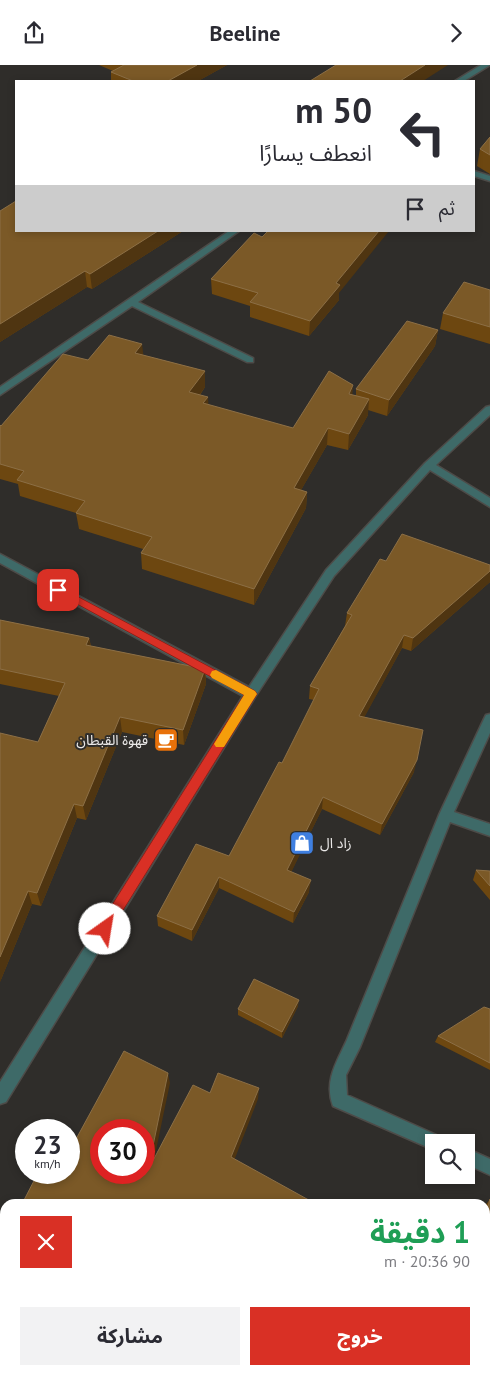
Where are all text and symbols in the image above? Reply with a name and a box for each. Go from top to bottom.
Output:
icon: share [20,19,48,47]
text: Beeline [210,19,280,47]
icon: forward [442,19,470,47]
text: 50 m [295,87,372,133]
icon: left [390,100,455,165]
text: انعطف يسارًا [259,139,372,167]
icon: arrive [401,195,429,223]
text: ثم [439,196,455,220]
pin [37,569,79,611]
icon: arrive [44,576,72,604]
cafe icon: قهوة القبطان [153,727,179,753]
place label: قهوة القبطان [76,731,148,749]
shop icon: زاد ال [289,830,315,856]
place label: زاد ال [320,834,352,852]
position arrow [78,902,130,954]
speed limit sign: 30 [90,1119,155,1184]
text: 23 [33,1129,62,1161]
map controls [425,1134,475,1184]
button: search [425,1134,475,1184]
text: km/h [34,1156,61,1171]
text: 1 دقيقة [370,1212,470,1251]
button: close [20,1216,72,1268]
text: 90 m · 20:36 [384,1251,470,1271]
button: مشاركة [20,1307,240,1365]
button: خروج [250,1307,470,1365]

